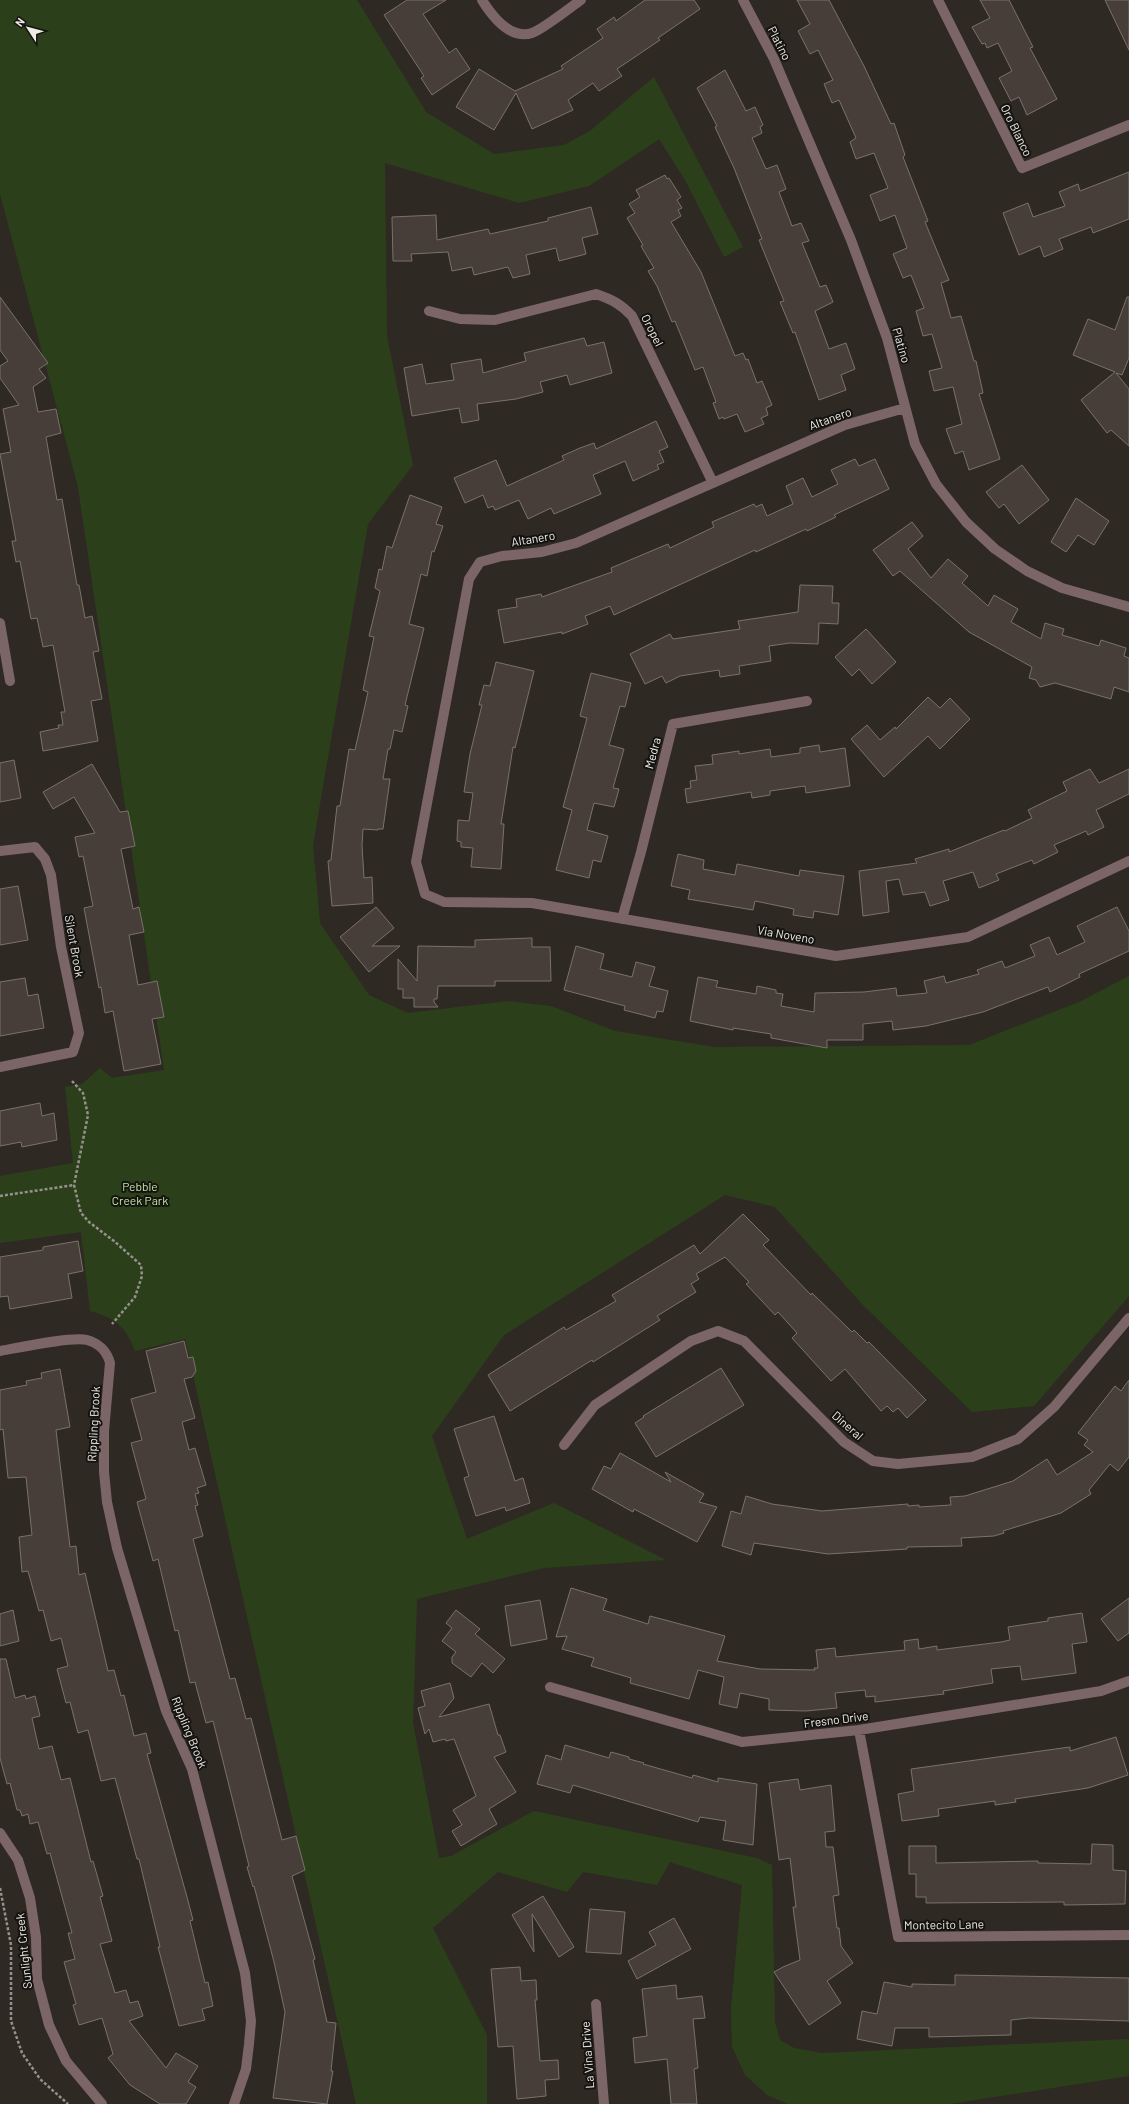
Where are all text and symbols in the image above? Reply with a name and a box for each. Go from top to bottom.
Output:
north arrow [8,8,48,48]
text: N [12,15,27,29]
street label: Platino [766,24,794,62]
street label: Oro Blanco [998,102,1036,158]
street label: Oropel [639,312,667,348]
street label: Platino [890,326,914,364]
street label: Altanero [807,404,853,432]
street label: Altanero [510,528,556,548]
street label: Medra [641,736,663,770]
street label: Silent Brook [63,914,87,978]
street label: Via Noveno [756,922,816,946]
park label: Pebble Creek Park [112,1179,168,1207]
street label: Rippling Brook [84,1386,102,1462]
street label: Dineral [830,1408,866,1442]
street label: Rippling Brook [169,1694,211,1770]
street label: Fresno Drive [803,1708,869,1730]
street label: Sunlight Creek [12,1913,34,1989]
street label: Montecito Lane [904,1916,984,1932]
street label: La Vina Drive [578,2021,596,2089]

